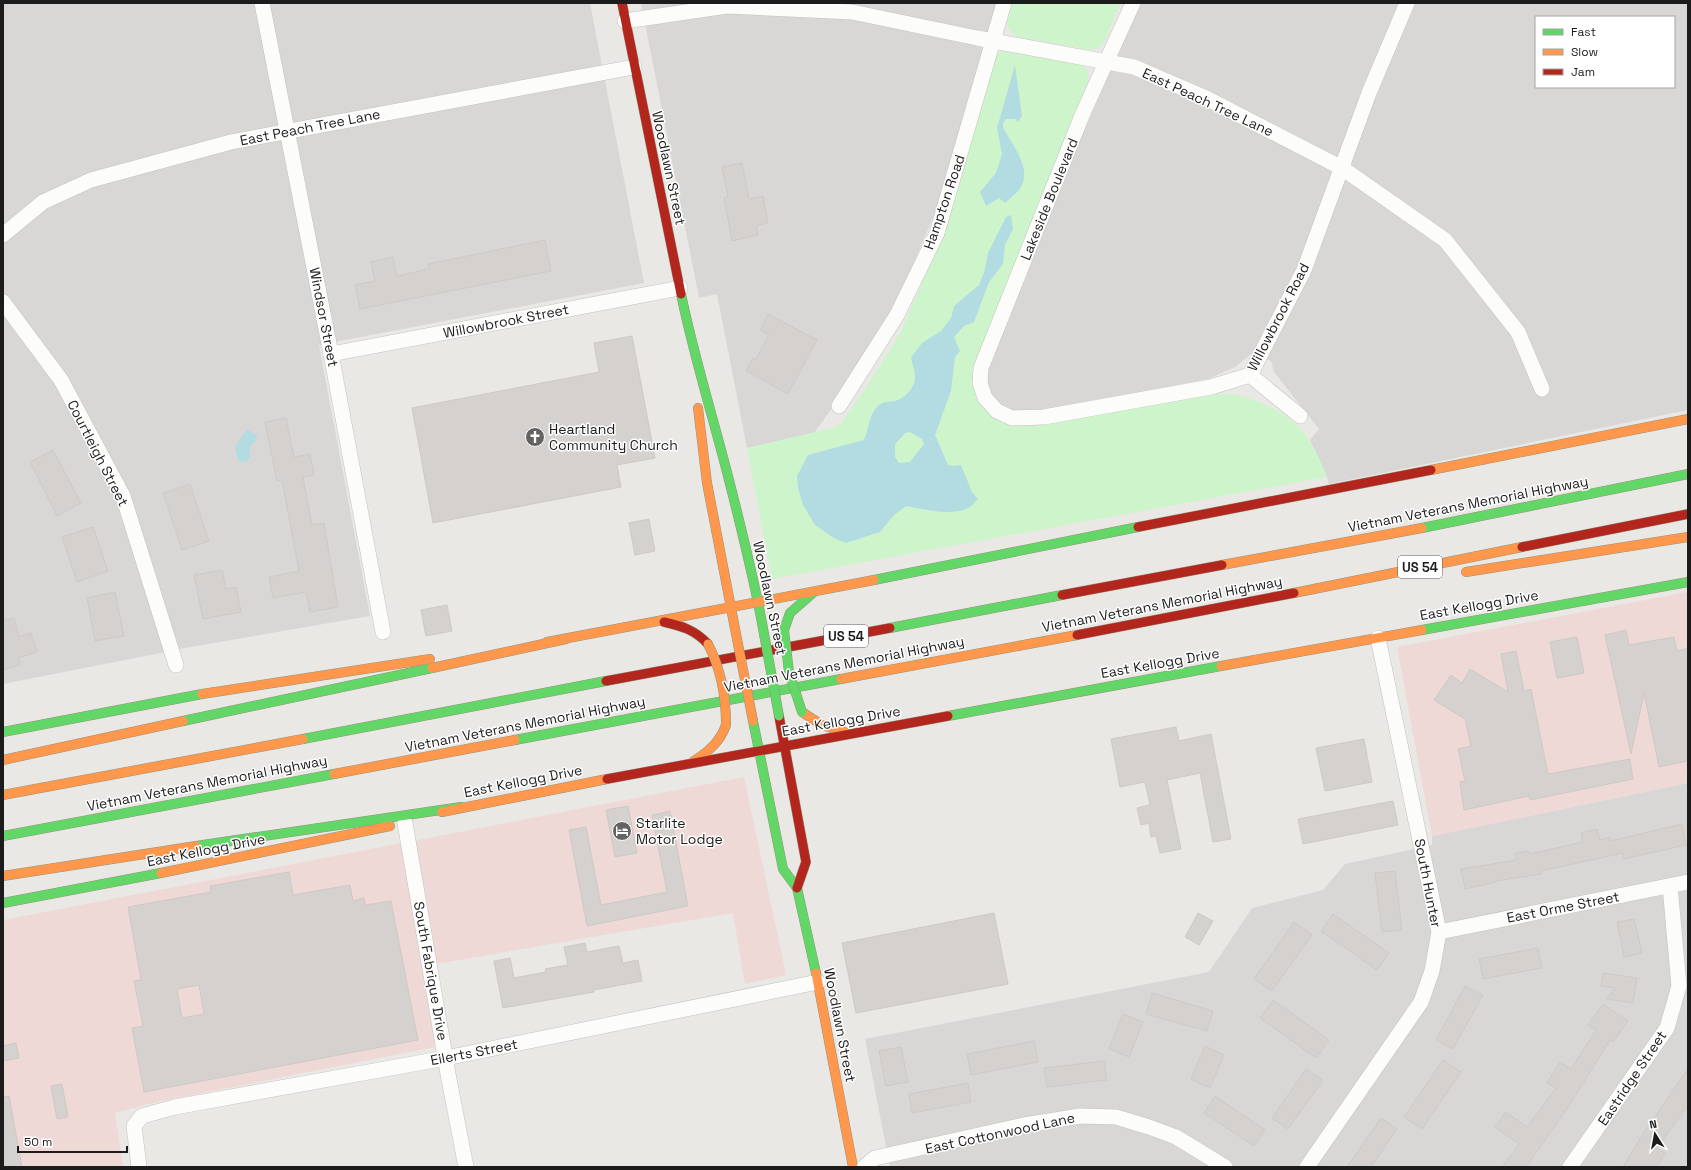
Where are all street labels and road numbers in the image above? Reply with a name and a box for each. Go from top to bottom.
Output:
street label: East Peach Tree Lane [1140,64,1276,140]
street label: East Peach Tree Lane [238,105,382,149]
street label: Woodlawn Street [648,109,690,227]
street label: Lakeside Boulevard [1016,135,1082,263]
street label: Hampton Road [919,152,969,252]
street label: Willowbrook Road [1243,260,1313,374]
street label: Windsor Street [306,266,342,368]
street label: Willowbrook Street [442,300,570,342]
street label: Courtleigh Street [63,397,133,509]
street label: Vietnam Veterans Memorial Highway [1346,472,1590,536]
street label: Woodlawn Street [749,539,791,657]
road number: US 54 [1398,556,1442,578]
street label: Vietnam Veterans Memorial Highway [1040,572,1284,636]
street label: East Kellogg Drive [1418,586,1540,624]
road number: US 54 [824,625,868,647]
street label: Vietnam Veterans Memorial Highway [722,632,966,696]
street label: East Kellogg Drive [1099,644,1221,682]
street label: Vietnam Veterans Memorial Highway [403,692,647,756]
street label: East Kellogg Drive [780,702,902,740]
street label: Vietnam Veterans Memorial Highway [85,751,329,815]
street label: East Kellogg Drive [462,761,584,801]
street label: East Kellogg Drive [145,830,267,870]
street label: South Hunter [1411,837,1445,929]
street label: East Orme Street [1505,887,1621,927]
street label: South Fabrique Drive [410,900,452,1042]
street label: Woodlawn Street [820,966,860,1084]
street label: Eastridge Street [1594,1027,1670,1129]
street label: Eilerts Street [429,1035,519,1069]
street label: East Cottonwood Lane [924,1108,1076,1158]

